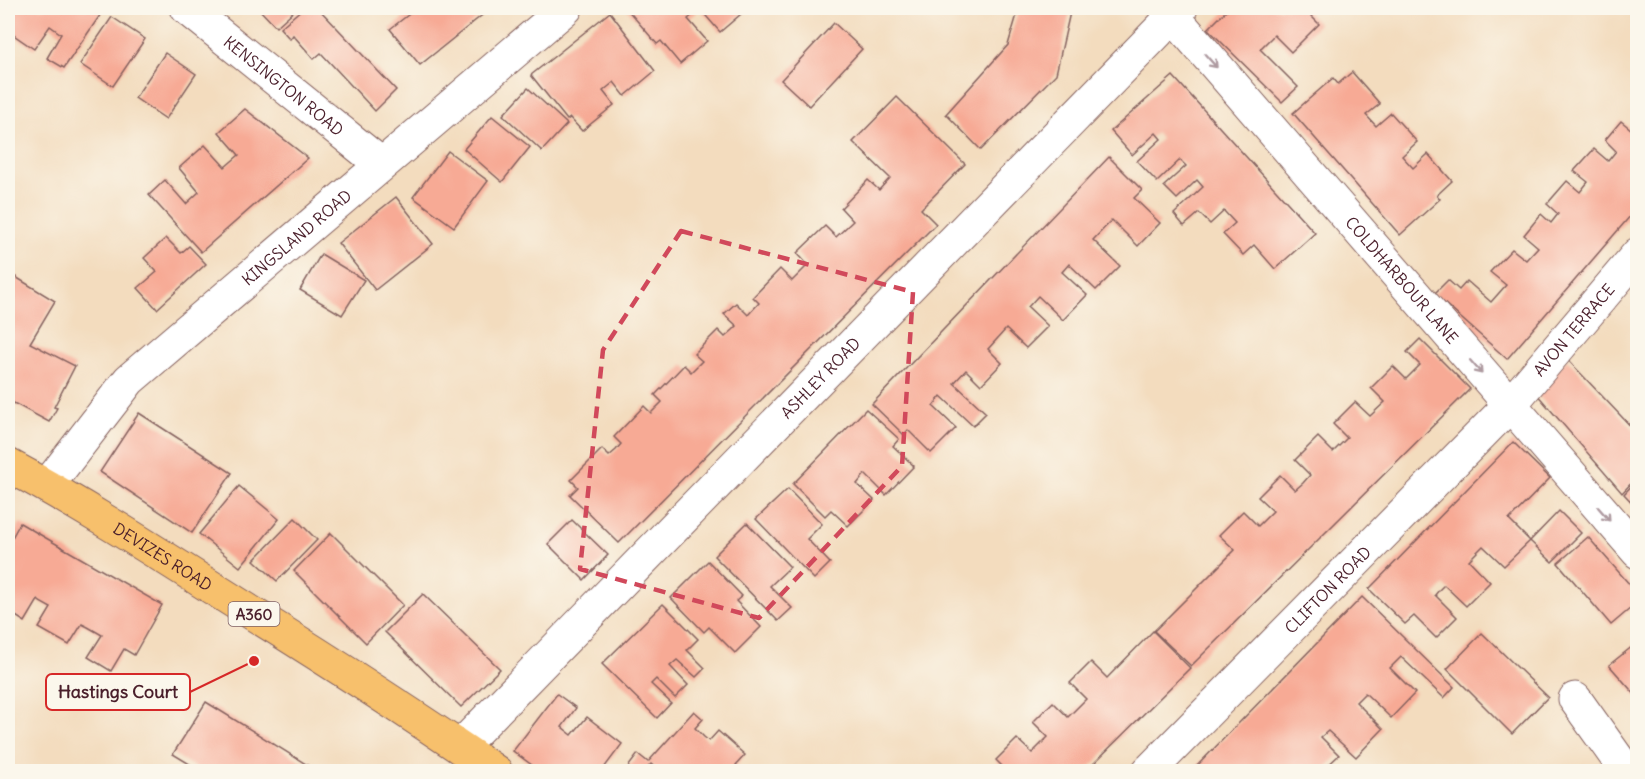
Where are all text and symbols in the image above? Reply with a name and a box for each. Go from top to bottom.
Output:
street label: KENSINGTON ROAD [220,32,348,140]
one-way arrow [1204,53,1218,68]
street label: KINGSLAND ROAD [238,185,355,290]
street label: COLDHARBOUR LANE [1341,212,1463,348]
street label: AVON TERRACE [1529,279,1619,380]
street label: ASHLEY ROAD [776,333,864,422]
one-way arrow [1469,359,1483,374]
one-way arrow [1597,506,1611,521]
street label: DEVIZES ROAD [110,518,216,595]
street label: CLIFTON ROAD [1280,542,1375,638]
road number: A360 [228,602,280,626]
callout: Hastings Court [46,674,190,710]
text: Hastings Court [58,680,179,703]

